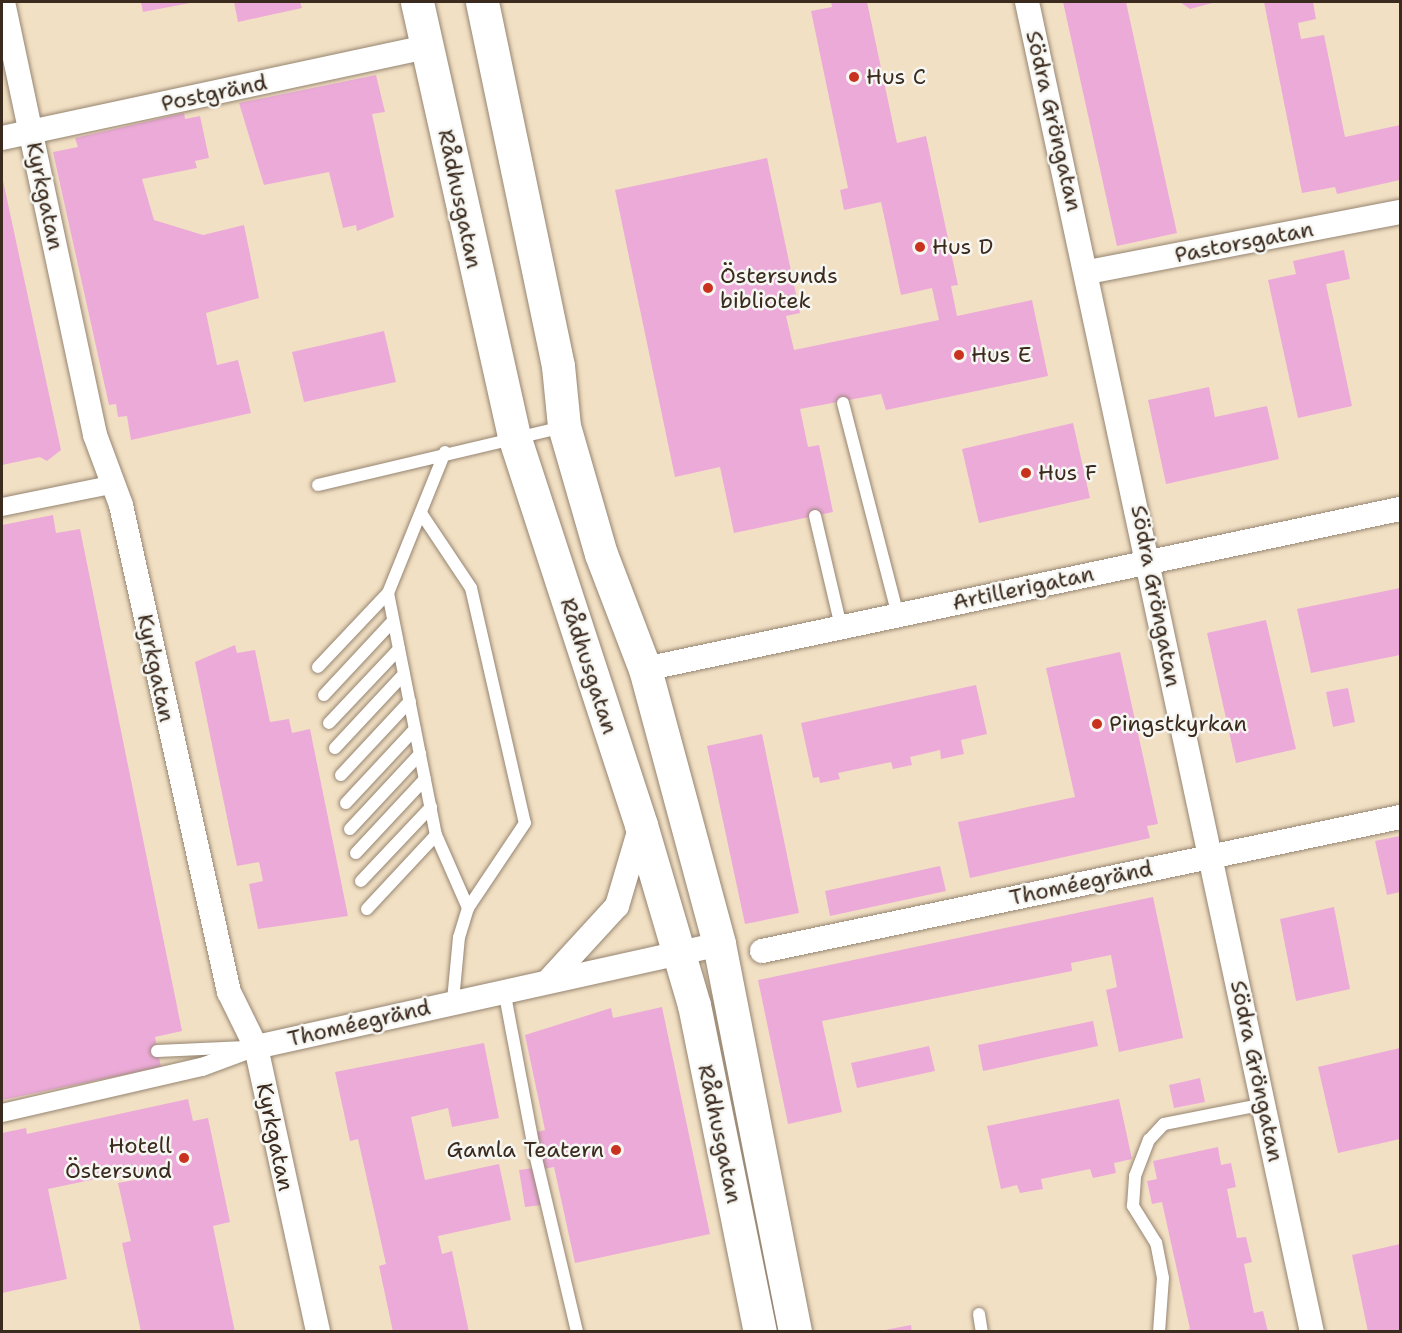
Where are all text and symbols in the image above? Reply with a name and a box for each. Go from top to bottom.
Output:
street label: Södra Gröngatan [1020,28,1088,214]
place label: Hus C [866,64,926,90]
street label: Postgränd [159,69,269,117]
marker: Hus C [847,70,861,84]
street label: Rådhusgatan [432,127,488,271]
street label: Kyrkgatan [21,140,69,252]
street label: Pastorsgatan [1172,216,1316,268]
place label: Hus D [932,234,993,260]
marker: Hus D [913,240,927,254]
place label: Östersunds bibliotek [720,262,838,314]
marker: Östersunds bibliotek [701,281,715,295]
place label: Hus E [971,342,1032,368]
marker: Hus E [952,348,966,362]
place label: Hus F [1038,460,1097,486]
marker: Hus F [1019,466,1033,480]
street label: Södra Gröngatan [1125,503,1187,689]
street label: Artillerigatan [950,560,1096,616]
street label: Rådhusgatan [555,595,623,737]
street label: Kyrkgatan [132,612,180,724]
place label: Pingstkyrkan [1109,711,1247,737]
marker: Pingstkyrkan [1090,717,1104,731]
street label: Thoméegränd [1007,855,1155,911]
street label: Södra Gröngatan [1225,978,1289,1164]
street label: Thoméegränd [285,994,433,1052]
street label: Rådhusgatan [692,1062,748,1206]
street label: Kyrkgatan [251,1081,299,1193]
place label: Hotell Östersund [65,1132,172,1184]
place label: Gamla Teatern [446,1137,604,1163]
marker: Gamla Teatern [609,1143,623,1157]
marker: Hotell Östersund [177,1151,191,1165]

